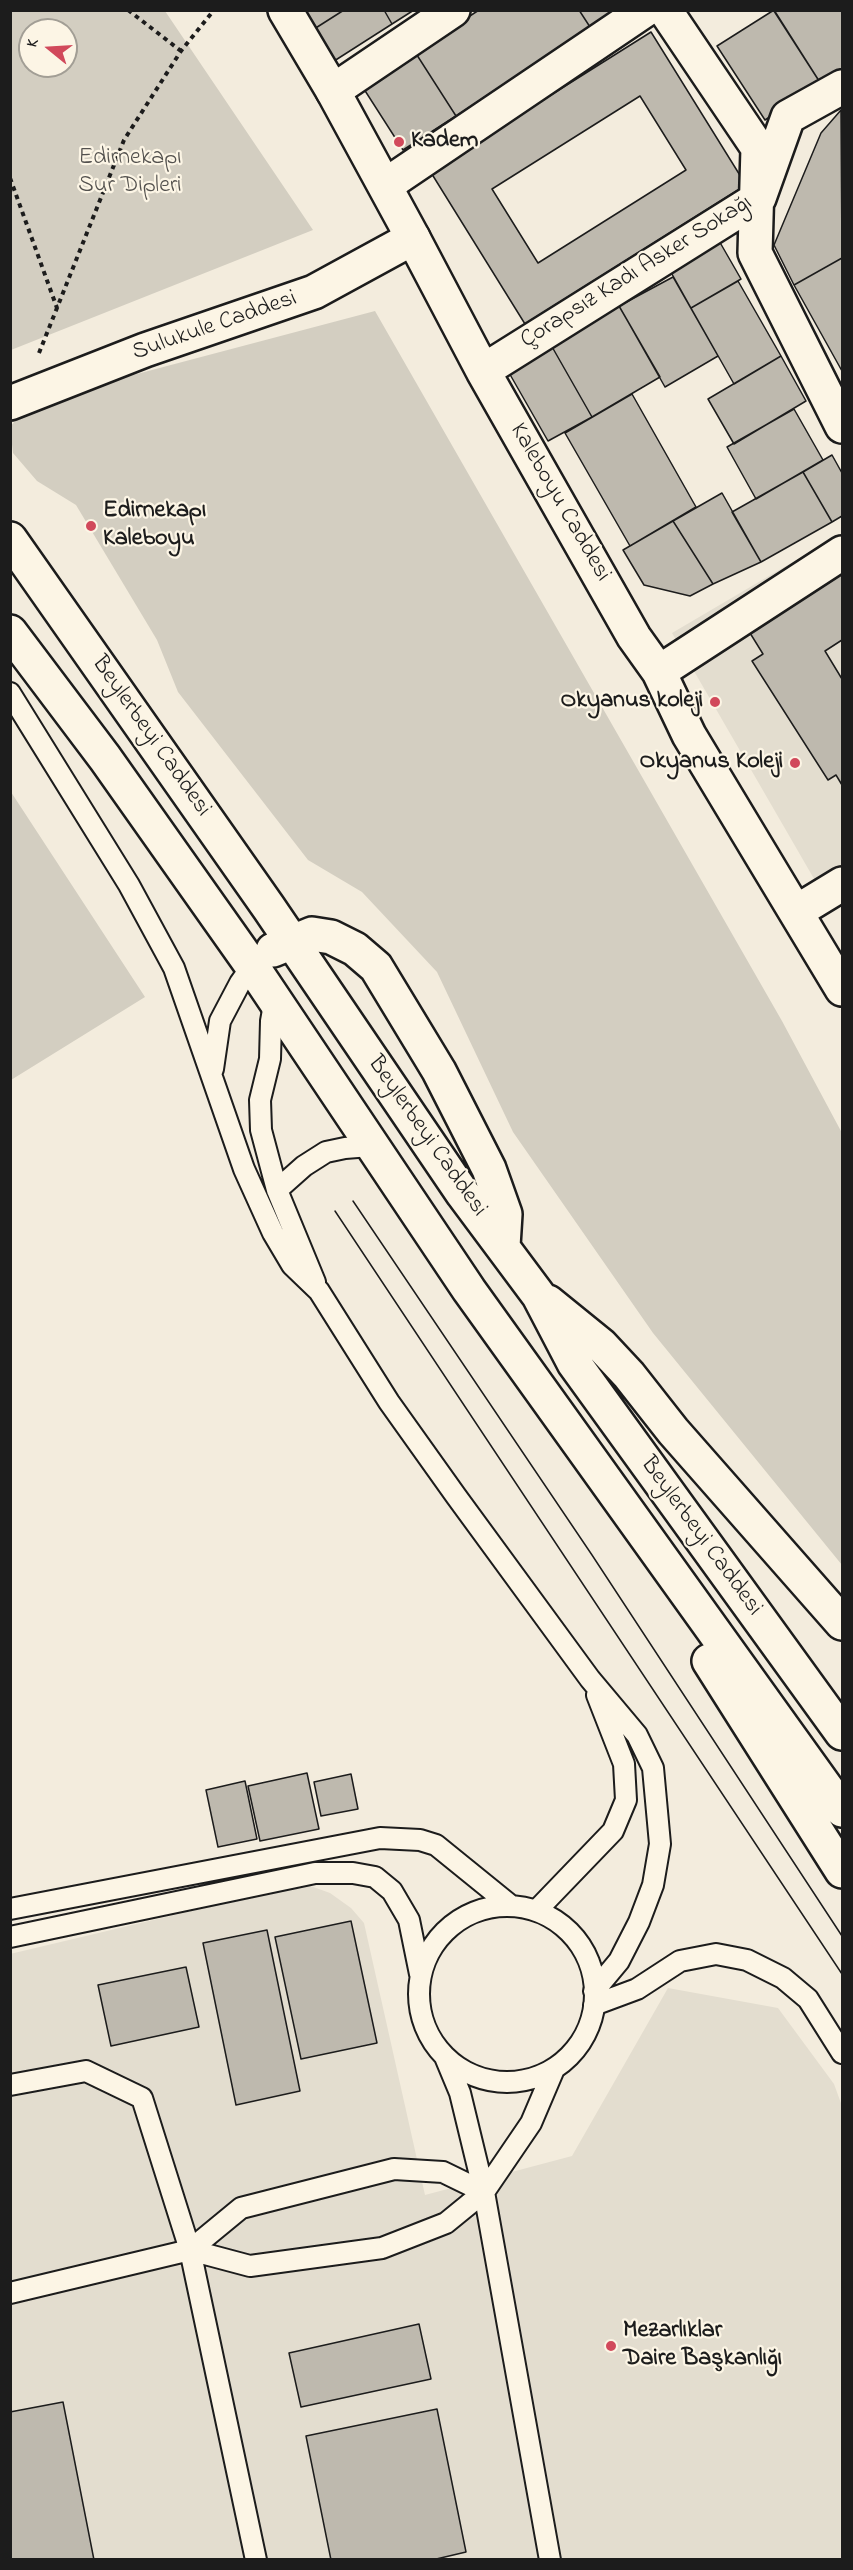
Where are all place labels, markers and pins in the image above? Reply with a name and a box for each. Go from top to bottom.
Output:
place label: Kadem [411,128,478,156]
marker: Kadem [392,135,406,149]
place label: Edirnekapı Kaleboyu [103,498,206,554]
marker: Edirnekapı Kaleboyu [84,519,98,533]
place label: Okyanus koleji [561,688,703,716]
marker: Okyanus koleji [708,695,722,709]
place label: Okyanus Koleji [639,749,783,777]
marker: Okyanus Koleji [788,756,802,770]
place label: Mezarlıklar Daire Başkanlığı [623,2318,782,2374]
marker: Mezarlıklar Daire Başkanlığı [604,2339,618,2353]

